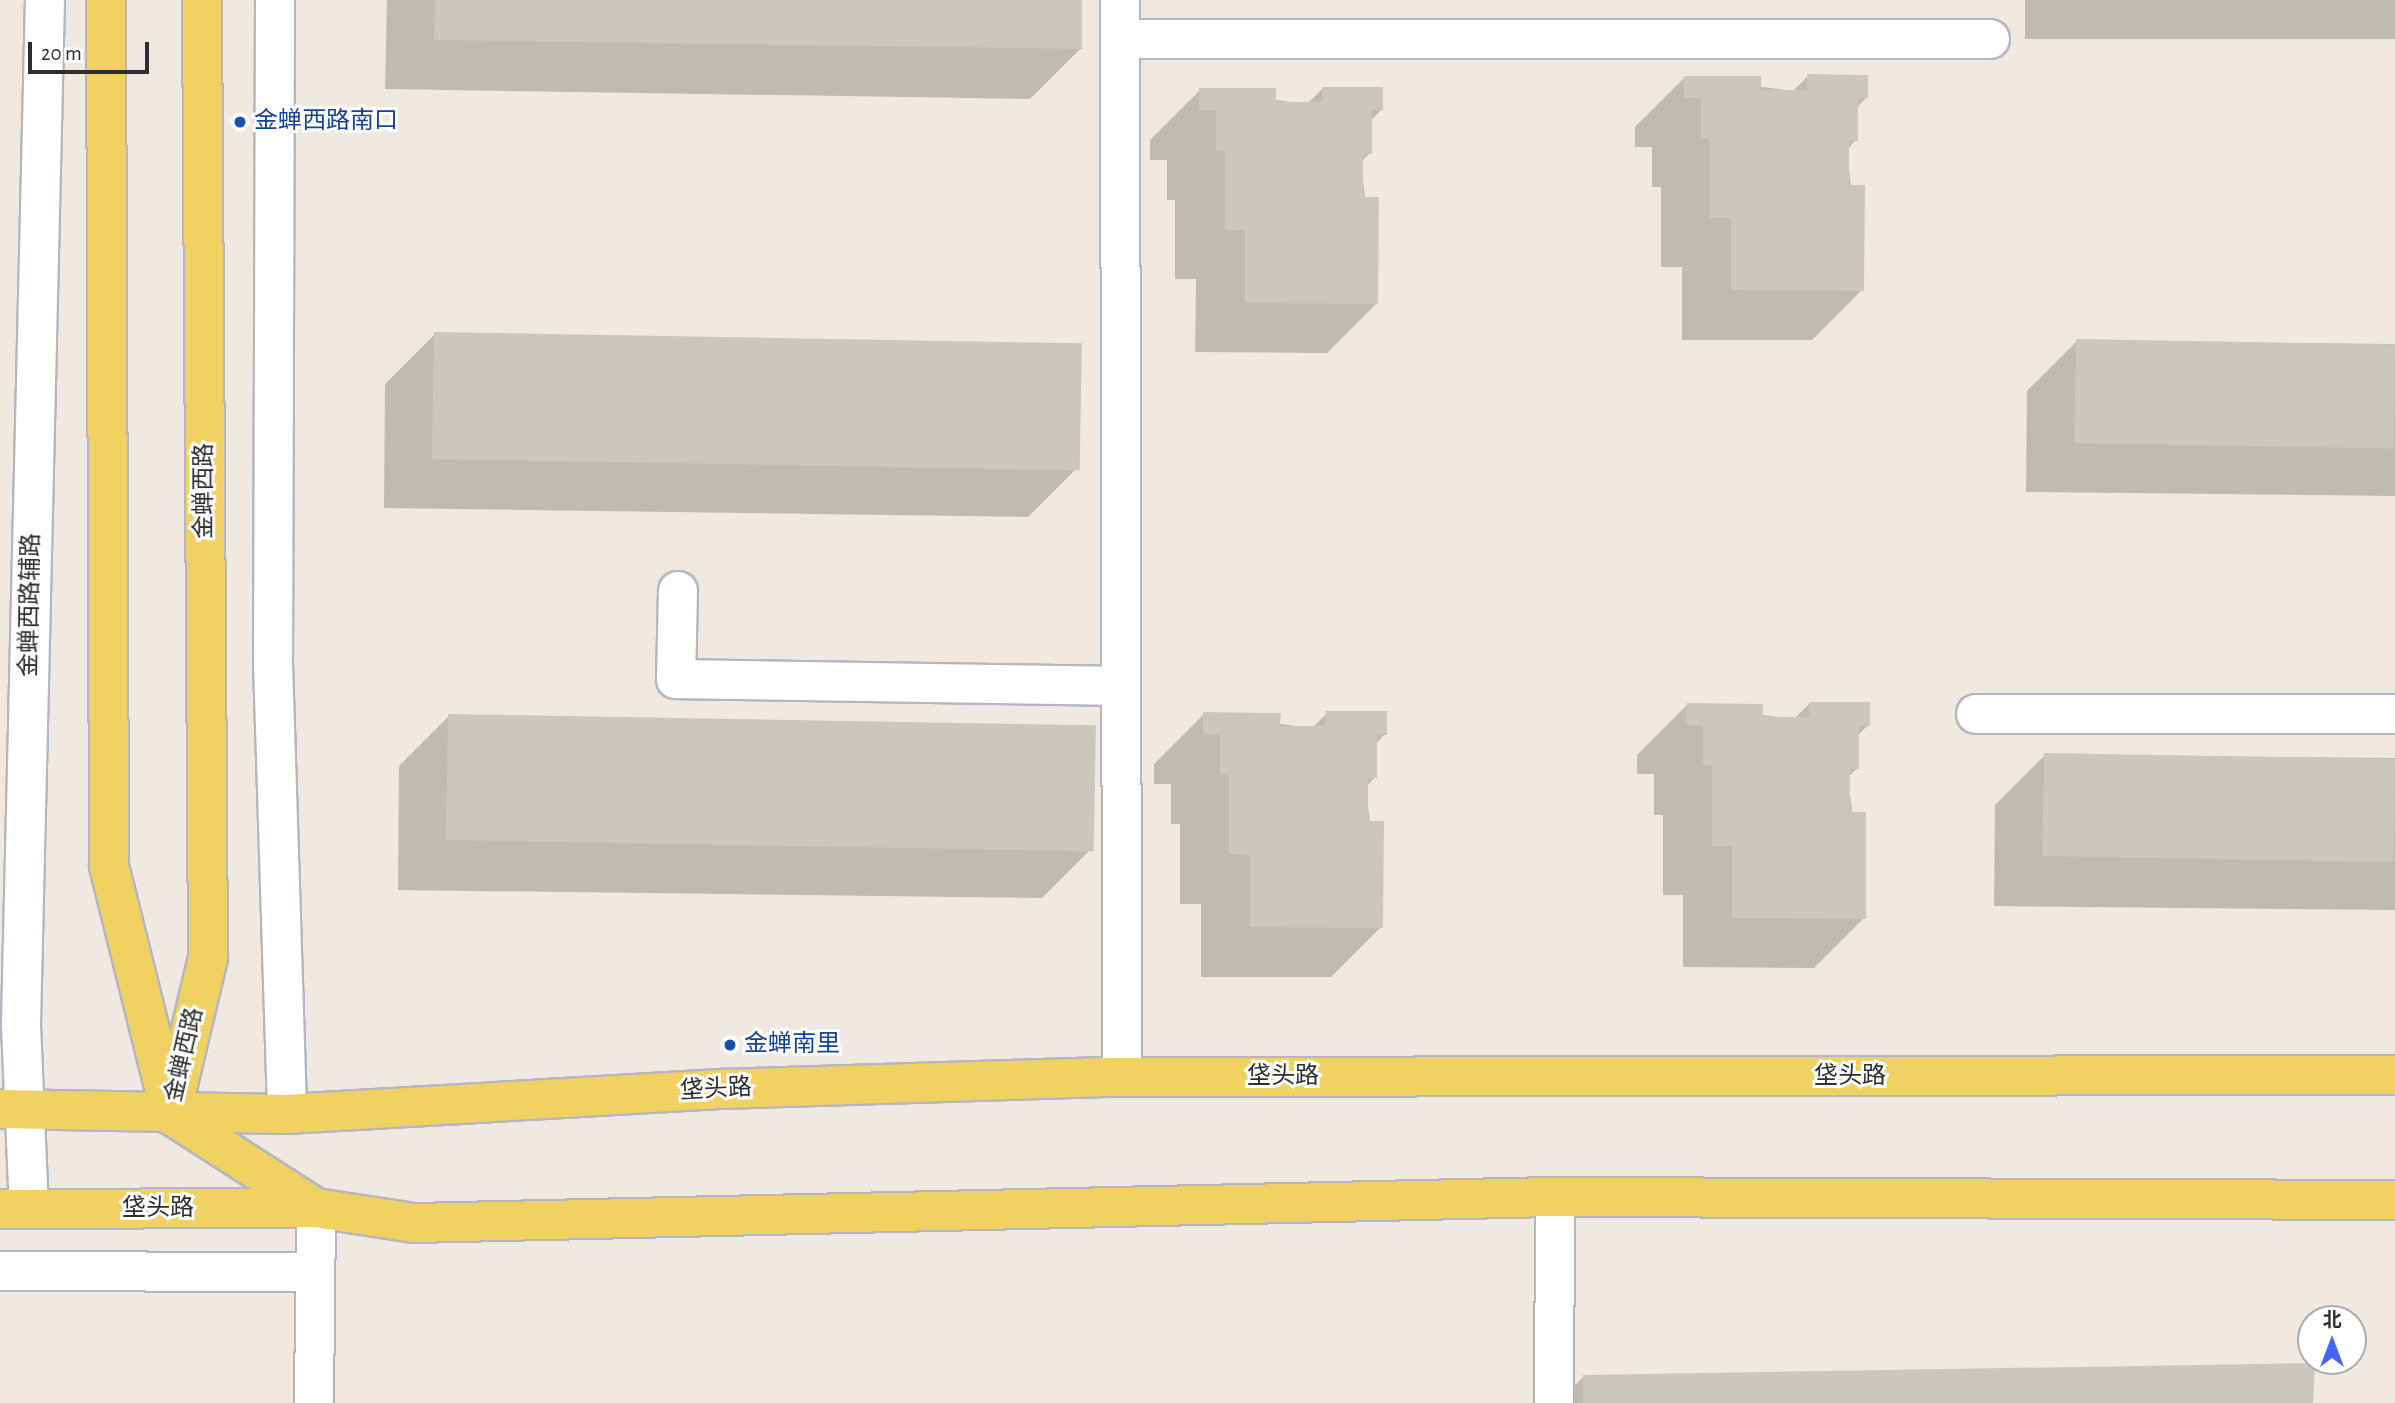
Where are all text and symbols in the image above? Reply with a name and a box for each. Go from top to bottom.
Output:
scale bar [32,28,152,72]
text: 20 m [41,43,82,64]
place label: 金蝉西路南口 [254,108,398,136]
marker: 金蝉西路南口 [232,114,248,130]
street label: 金蝉西路 [191,443,219,539]
street label: 金蝉西路辅路 [15,533,47,677]
street label: 金蝉西路 [160,1005,210,1105]
place label: 金蝉南里 [744,1031,840,1059]
marker: 金蝉南里 [722,1037,738,1053]
street label: 垡头路 [1247,1063,1319,1091]
street label: 垡头路 [1814,1063,1886,1091]
street label: 垡头路 [679,1074,753,1106]
street label: 垡头路 [122,1195,194,1223]
north arrow [2297,1305,2367,1375]
text: 北 [2322,1311,2342,1330]

